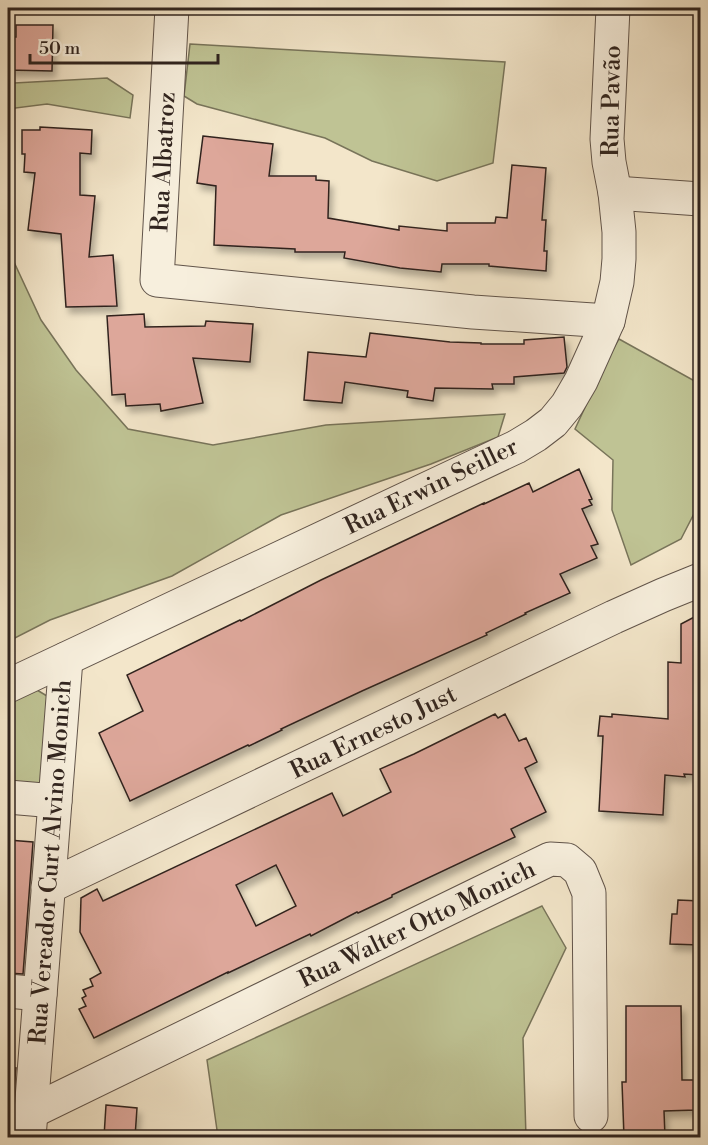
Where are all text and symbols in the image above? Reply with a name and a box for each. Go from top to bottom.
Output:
scale bar [30,27,218,65]
text: 50 m [39,37,81,60]
street label: Rua Pavão [596,45,628,157]
street label: Rua Albatroz [145,91,183,233]
street label: Rua Erwin Seiller [340,432,523,542]
street label: Rua Vereador Curt Alvino Monich [23,679,79,1045]
street label: Rua Ernesto Just [285,679,462,786]
street label: Rua Walter Otto Monich [294,855,541,995]

